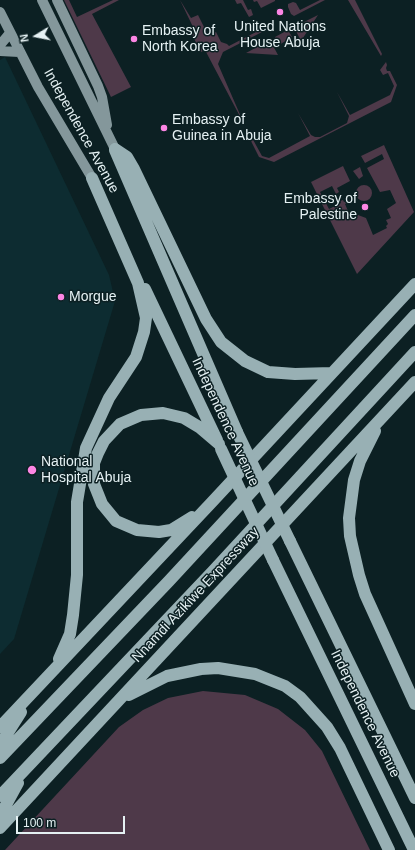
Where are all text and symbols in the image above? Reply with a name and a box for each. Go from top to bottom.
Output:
marker: United Nations House Abuja [275,7,285,17]
north arrow [16,16,56,56]
place label: United Nations House Abuja [234,19,326,52]
place label: Embassy of North Korea [142,23,217,56]
text: N [18,33,31,43]
marker: Embassy of North Korea [129,34,139,44]
street label: Independence Avenue [40,66,122,196]
place label: Embassy of Guinea in Abuja [172,112,272,144]
marker: Embassy of Guinea in Abuja [159,123,169,133]
place label: Embassy of Palestine [284,191,357,224]
marker: Embassy of Palestine [360,202,370,212]
place label: Morgue [69,289,116,305]
marker: Morgue [56,292,66,302]
street label: Independence Avenue [188,355,262,489]
place label: National Hospital Abuja [41,454,131,486]
marker: National Hospital Abuja [26,464,38,476]
street label: Nnamdi Azikiwe Expressway [129,524,263,666]
street label: Independence Avenue [327,647,403,781]
scale bar [18,808,127,834]
text: 100 m [23,816,56,830]

